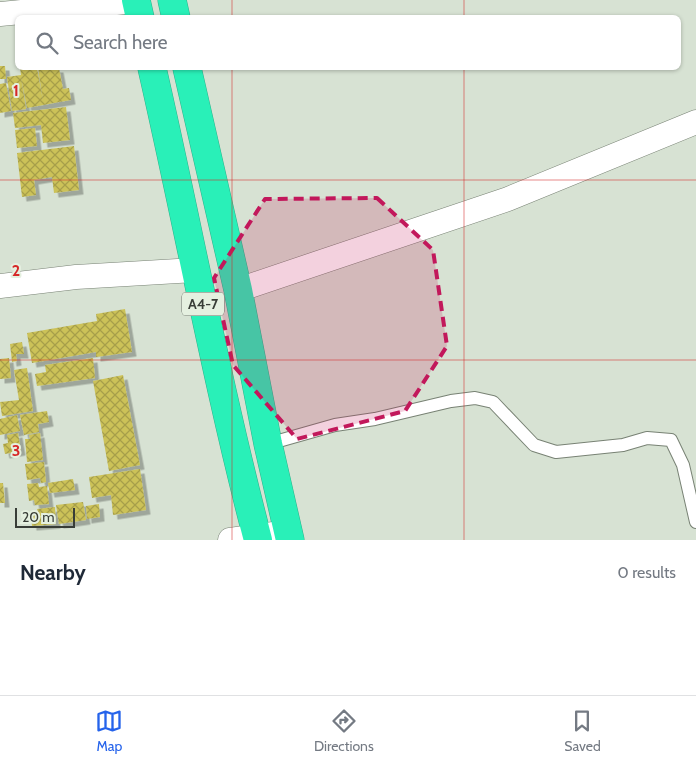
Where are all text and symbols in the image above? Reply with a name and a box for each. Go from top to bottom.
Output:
search box [15,15,681,70]
icon: search [33,29,61,57]
text: Search here [73,31,167,54]
text: 1 [13,81,19,100]
text: 2 [12,261,20,280]
road number: A4-7 [182,292,224,316]
text: 3 [12,441,20,460]
scale bar [15,505,75,528]
text: 20 m [22,508,55,526]
text: Nearby [20,560,86,585]
text: 0 results [617,563,676,582]
tab: Map [95,707,123,755]
tab: Directions [314,707,374,755]
tab: Saved [564,707,601,755]

